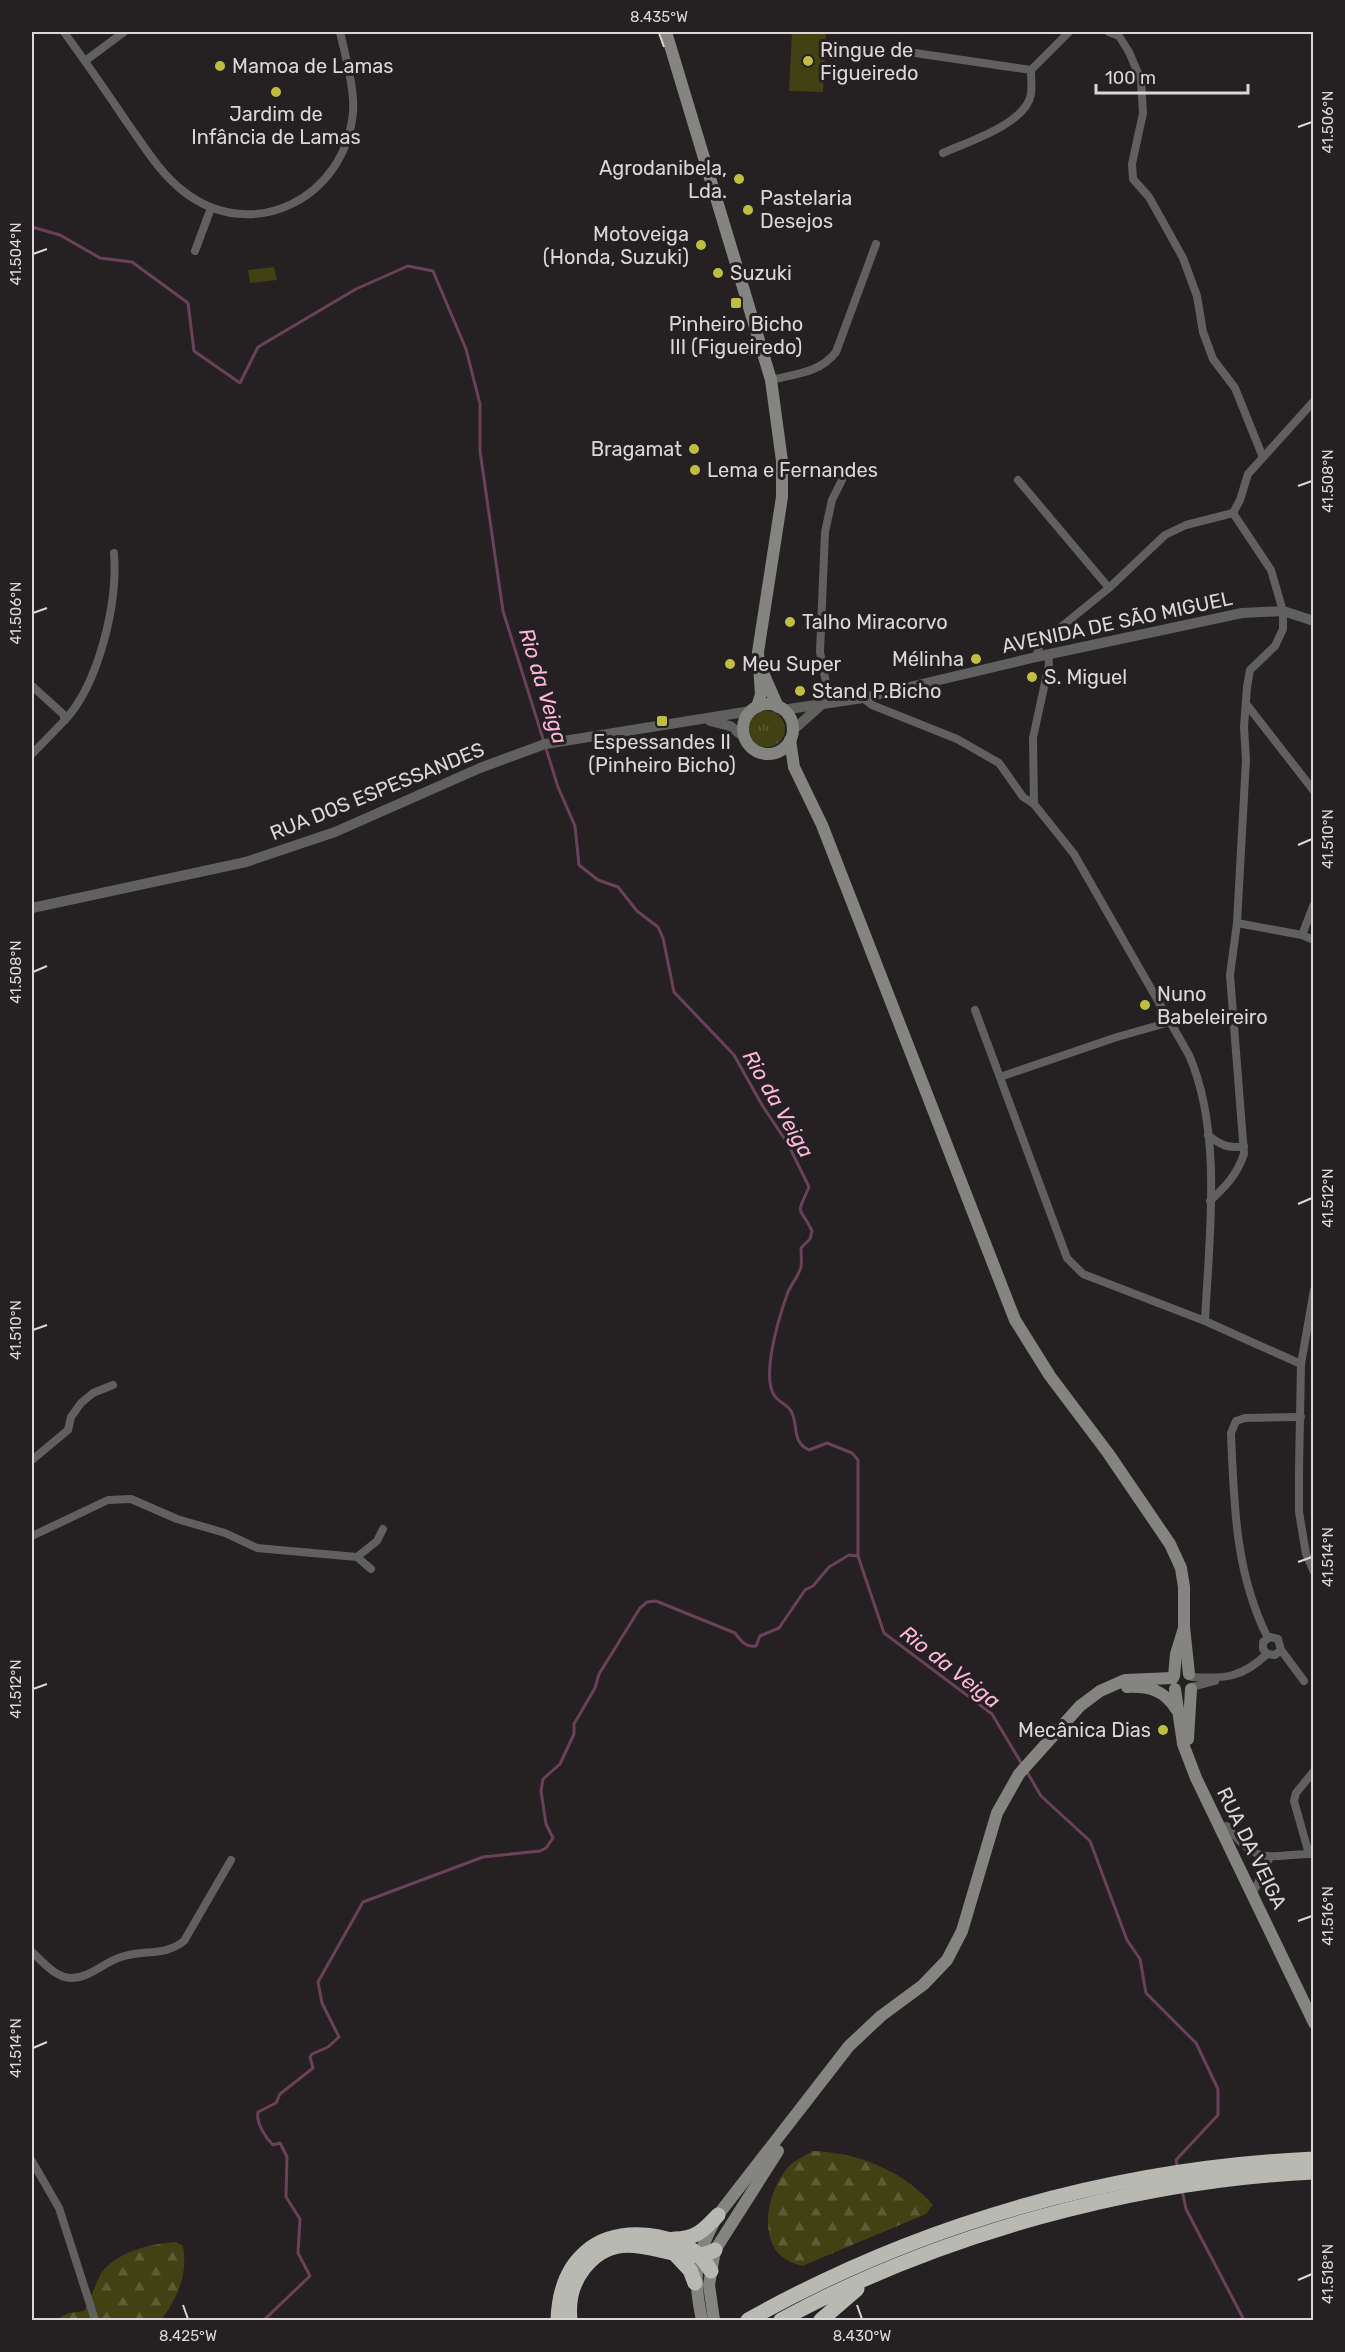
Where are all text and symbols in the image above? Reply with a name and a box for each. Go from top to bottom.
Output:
text: 8.435°W [630,8,688,26]
place label: Ringue de Figueiredo [820,38,919,85]
place label: Mamoa de Lamas [232,54,393,78]
marker: Ringue de Figueiredo [801,54,815,68]
scale bar [1096,57,1248,95]
marker: Mamoa de Lamas [213,59,227,73]
text: 100 m [1105,67,1156,89]
marker: Jardim de Infância de Lamas [269,85,283,99]
text: 41.506°N [1319,91,1337,153]
place label: Jardim de Infância de Lamas [191,102,361,149]
place label: Agrodanibela, Lda. [599,156,727,203]
marker: Agrodanibela, Lda. [732,172,746,186]
place label: Pastelaria Desejos [760,186,852,233]
marker: Pastelaria Desejos [741,203,755,217]
text: 41.504°N [7,222,25,286]
place label: Motoveiga (Honda, Suzuki) [543,222,689,269]
marker: Motoveiga (Honda, Suzuki) [694,238,708,252]
place label: Suzuki [730,261,792,285]
marker: Suzuki [711,266,725,280]
marker: Pinheiro Bicho III (Figueiredo) [729,296,743,310]
place label: Pinheiro Bicho III (Figueiredo) [669,312,803,359]
place label: Bragamat [591,437,682,461]
marker: Bragamat [687,442,701,456]
text: 41.508°N [1319,449,1337,513]
place label: Lema e Fernandes [707,458,878,482]
marker: Lema e Fernandes [688,463,702,477]
text: 41.506°N [7,582,25,644]
street label: AVENIDA DE SÃO MIGUEL [999,586,1235,658]
place label: Talho Miracorvo [802,610,948,634]
marker: Talho Miracorvo [783,615,797,629]
water label: Rio da Veiga [514,625,573,747]
place label: Mélinha [892,647,964,671]
place label: Meu Super [742,652,842,676]
marker: Mélinha [969,652,983,666]
marker: Meu Super [723,657,737,671]
place label: S. Miguel [1044,665,1127,689]
marker: S. Miguel [1025,670,1039,684]
place label: Stand P.Bicho [812,679,941,703]
marker: Stand P.Bicho [793,684,807,698]
marker: Espessandes II (Pinheiro Bicho) [655,714,669,728]
place label: Espessandes II (Pinheiro Bicho) [588,730,736,777]
street label: RUA DOS ESPESSANDES [266,737,488,845]
text: 41.510°N [1319,809,1337,869]
text: 41.508°N [7,940,25,1004]
place label: Nuno Babeleireiro [1157,982,1268,1029]
marker: Nuno Babeleireiro [1138,998,1152,1012]
water label: Rio da Veiga [738,1046,819,1162]
text: 41.512°N [1319,1168,1337,1228]
text: 41.510°N [7,1300,25,1360]
text: 41.514°N [1319,1527,1337,1587]
water label: Rio da Veiga [895,1620,1005,1713]
text: 41.512°N [7,1659,25,1719]
place label: Mecânica Dias [1018,1718,1151,1742]
marker: Mecânica Dias [1156,1723,1170,1737]
street label: RUA DA VEIGA [1212,1783,1292,1913]
text: 41.516°N [1319,1886,1337,1946]
text: 41.514°N [7,2018,25,2078]
text: 41.518°N [1319,2244,1337,2304]
text: 8.425°W [159,2327,217,2345]
text: 8.430°W [833,2327,891,2345]

